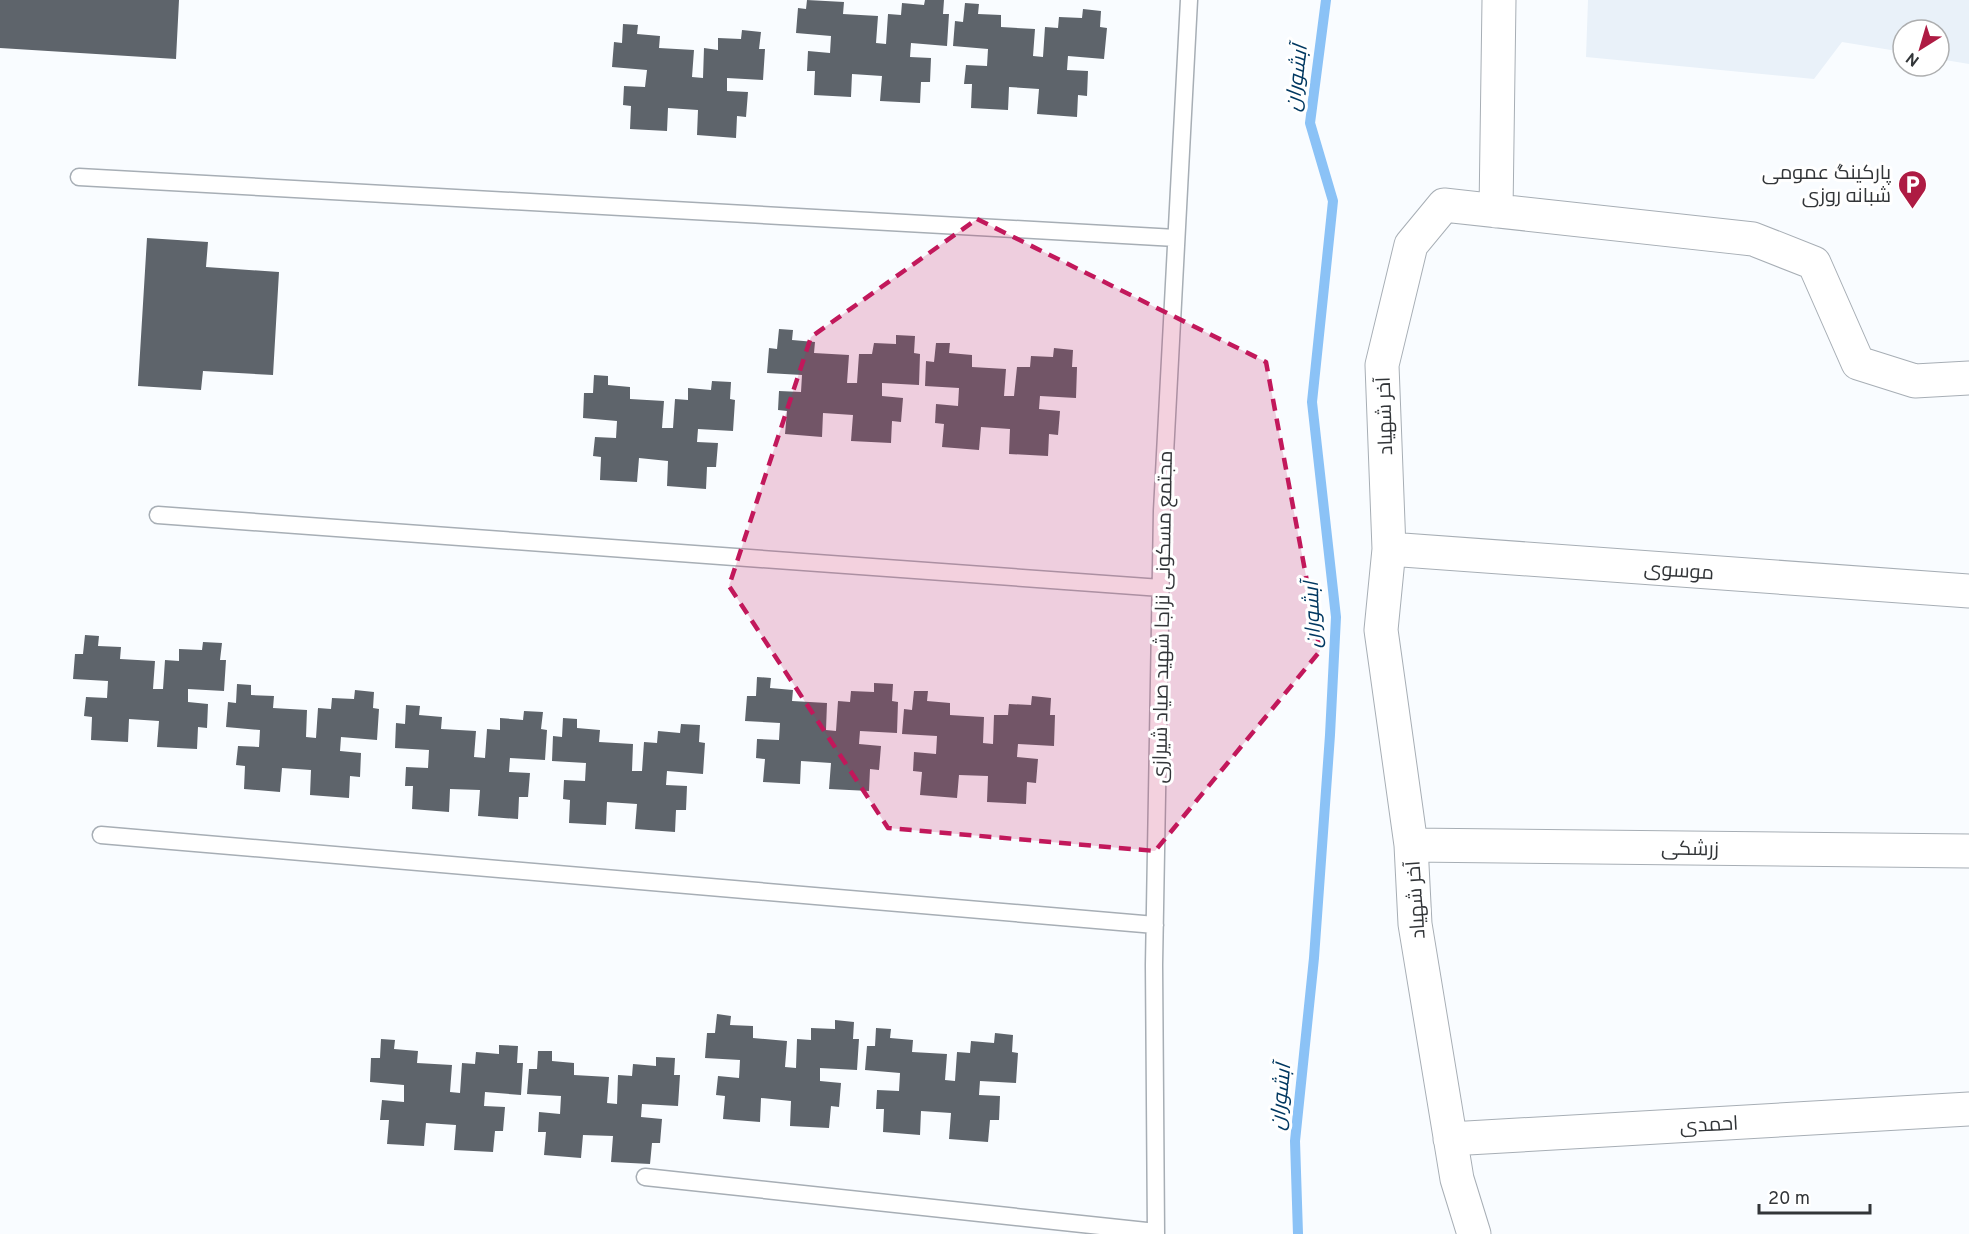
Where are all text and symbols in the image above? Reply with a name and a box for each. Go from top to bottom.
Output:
north arrow [1891,18,1951,78]
water label: آبشوران [1280,39,1315,113]
text: N [1903,47,1924,70]
place label: پارکینگ عمومی شبانه روزی [1762,161,1892,210]
parking icon: پارکینگ عمومی شبانه روزی [1896,168,1928,210]
street label: آخر شهیاد [1372,376,1400,456]
street label: مجتمع مسکونی نزاجا شهید صیاد شیرازی [1148,450,1180,784]
street label: موسوی [1643,557,1715,587]
water label: آبشوران [1299,577,1328,649]
street label: زرشکی [1661,836,1719,864]
street label: آخر شهیاد [1401,859,1433,940]
water label: آبشوران [1265,1058,1299,1132]
street label: احمدی [1679,1111,1739,1141]
scale bar [1759,1177,1870,1215]
text: 20 m [1768,1188,1810,1211]

